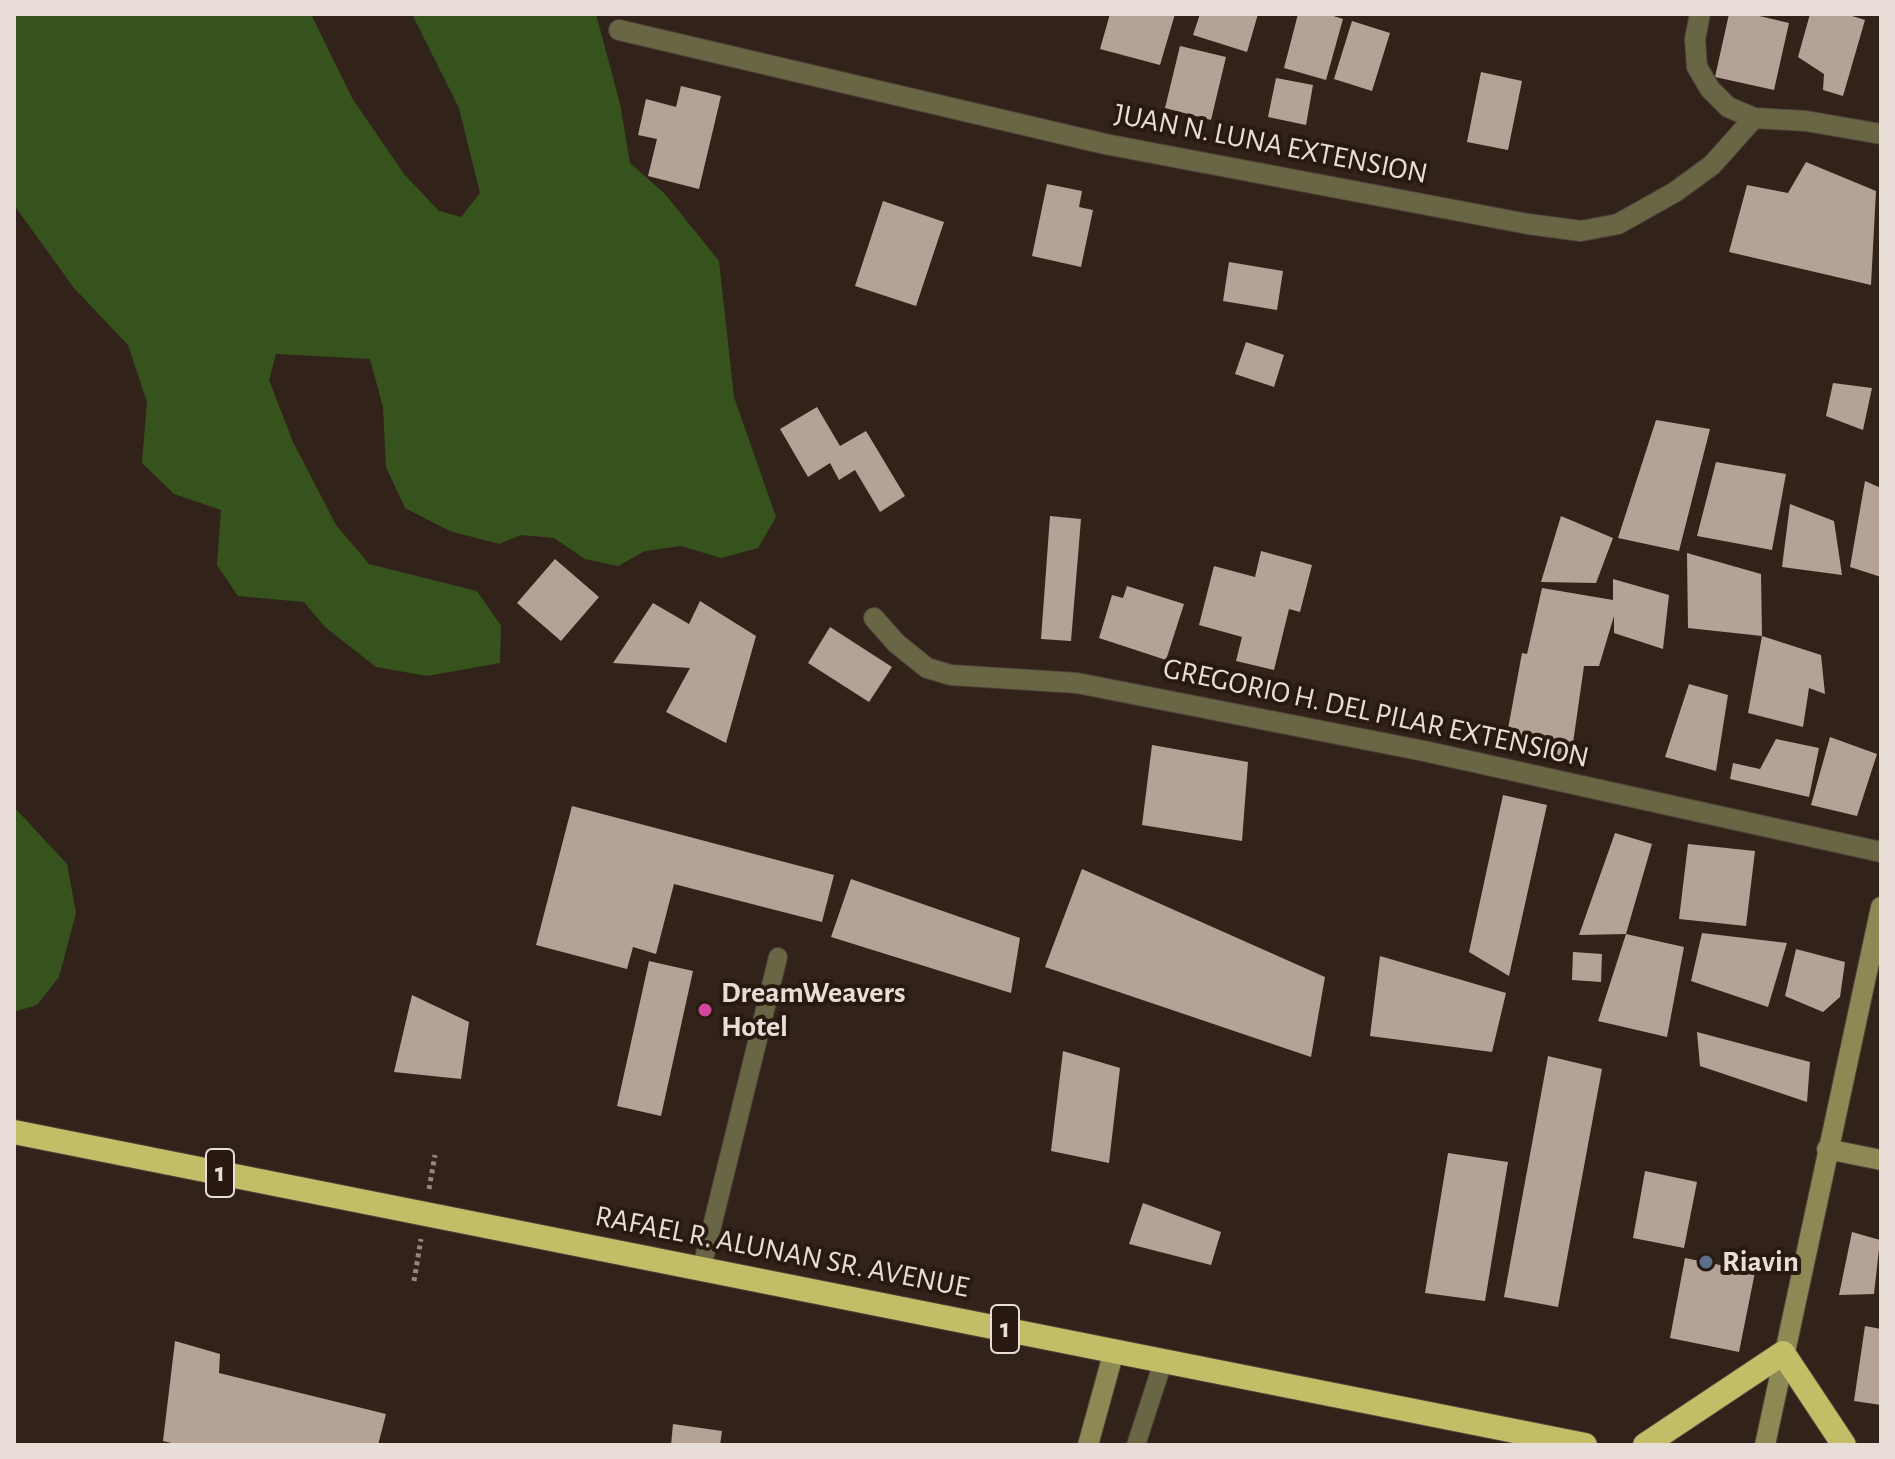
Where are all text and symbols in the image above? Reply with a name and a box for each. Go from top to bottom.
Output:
street label: JUAN N. LUNA EXTENSION [1111,96,1431,192]
street label: GREGORIO H. DEL PILAR EXTENSION [1160,650,1592,776]
place label: DreamWeavers Hotel [721,975,905,1046]
marker: DreamWeavers Hotel [696,1001,714,1019]
road number: 1 [206,1149,234,1197]
street label: RAFAEL R. ALUNAN SR. AVENUE [592,1198,972,1306]
place label: Riavin [1722,1244,1799,1280]
marker: Riavin [1697,1253,1715,1271]
road number: 1 [991,1305,1019,1353]

